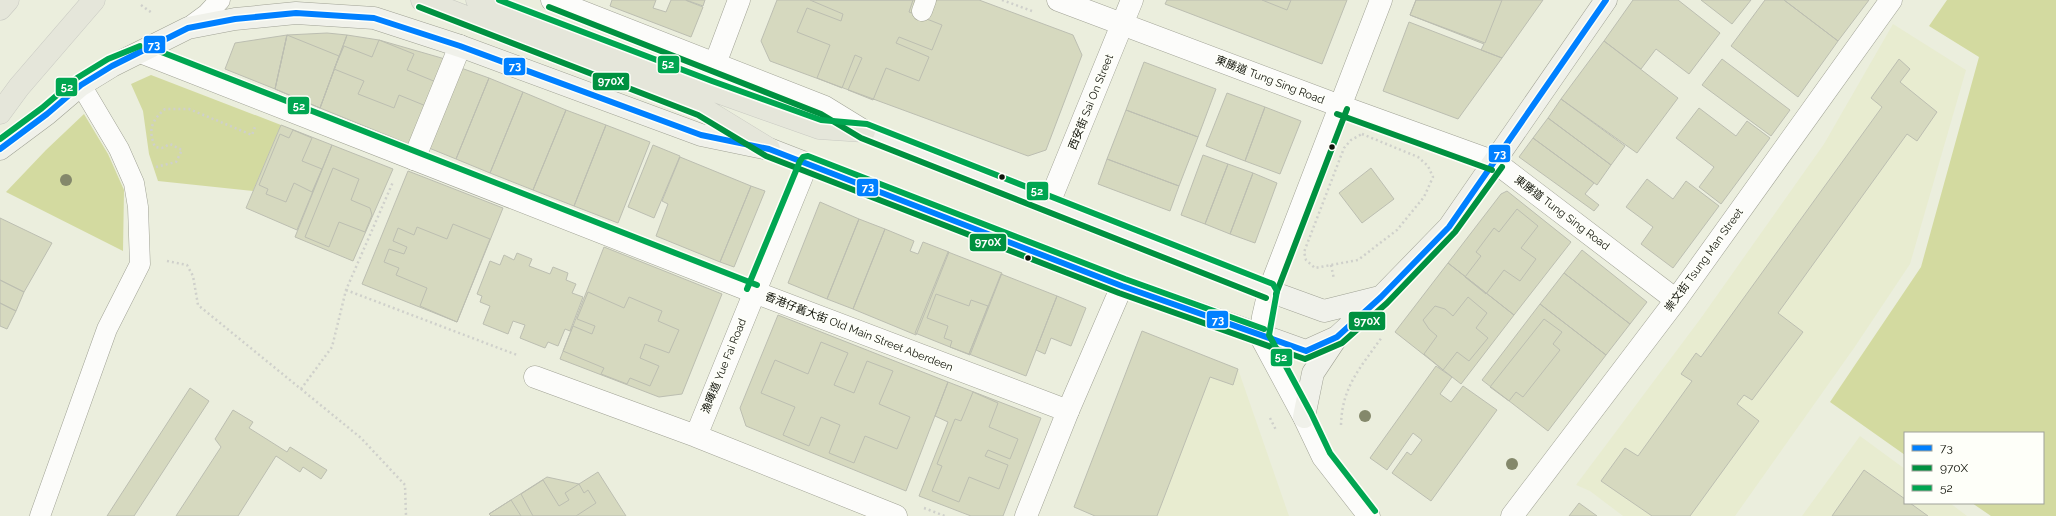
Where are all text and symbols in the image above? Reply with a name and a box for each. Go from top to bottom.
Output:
line badge: 73 [143,35,166,54]
text: 73 [148,39,160,52]
street label: 西安街 Sai On Street [1066,52,1116,152]
street label: 東勝道 Tung Sing Road [1214,53,1326,107]
line badge: 52 [657,55,680,74]
line badge: 73 [503,57,526,76]
text: 52 [662,58,674,71]
text: 73 [509,60,521,73]
line badge: 970X [592,72,630,91]
text: 970X [598,75,625,88]
line badge: 52 [55,77,78,97]
text: 52 [61,81,73,94]
line badge: 52 [287,96,310,115]
text: 52 [293,100,305,113]
unlabelled marker [1327,142,1337,152]
line badge: 73 [1488,144,1511,163]
text: 73 [1494,148,1506,161]
unlabelled marker [997,172,1007,182]
street label: 東勝道 Tung Sing Road [1512,173,1612,253]
line badge: 73 [856,178,879,197]
text: 73 [862,181,874,194]
line badge: 52 [1026,181,1049,201]
text: 52 [1031,185,1043,198]
street label: 崇文街 Tsung Man Street [1662,206,1746,314]
line badge: 970X [969,233,1007,252]
text: 970X [975,236,1002,249]
unlabelled marker [1023,253,1033,263]
street label: 香港仔舊大街 Old Main Street Aberdeen [763,290,955,374]
line badge: 73 [1206,310,1229,329]
line badge: 970X [1348,311,1386,331]
text: 73 [1212,314,1224,327]
text: 970X [1354,315,1381,328]
street label: 漁暉道 Yue Fai Road [699,316,749,415]
line badge: 52 [1270,348,1293,367]
text: 52 [1275,351,1287,364]
legend [1904,432,2044,504]
text: 73 [1940,441,1953,455]
text: 970X [1940,461,1968,475]
text: 52 [1940,481,1953,495]

